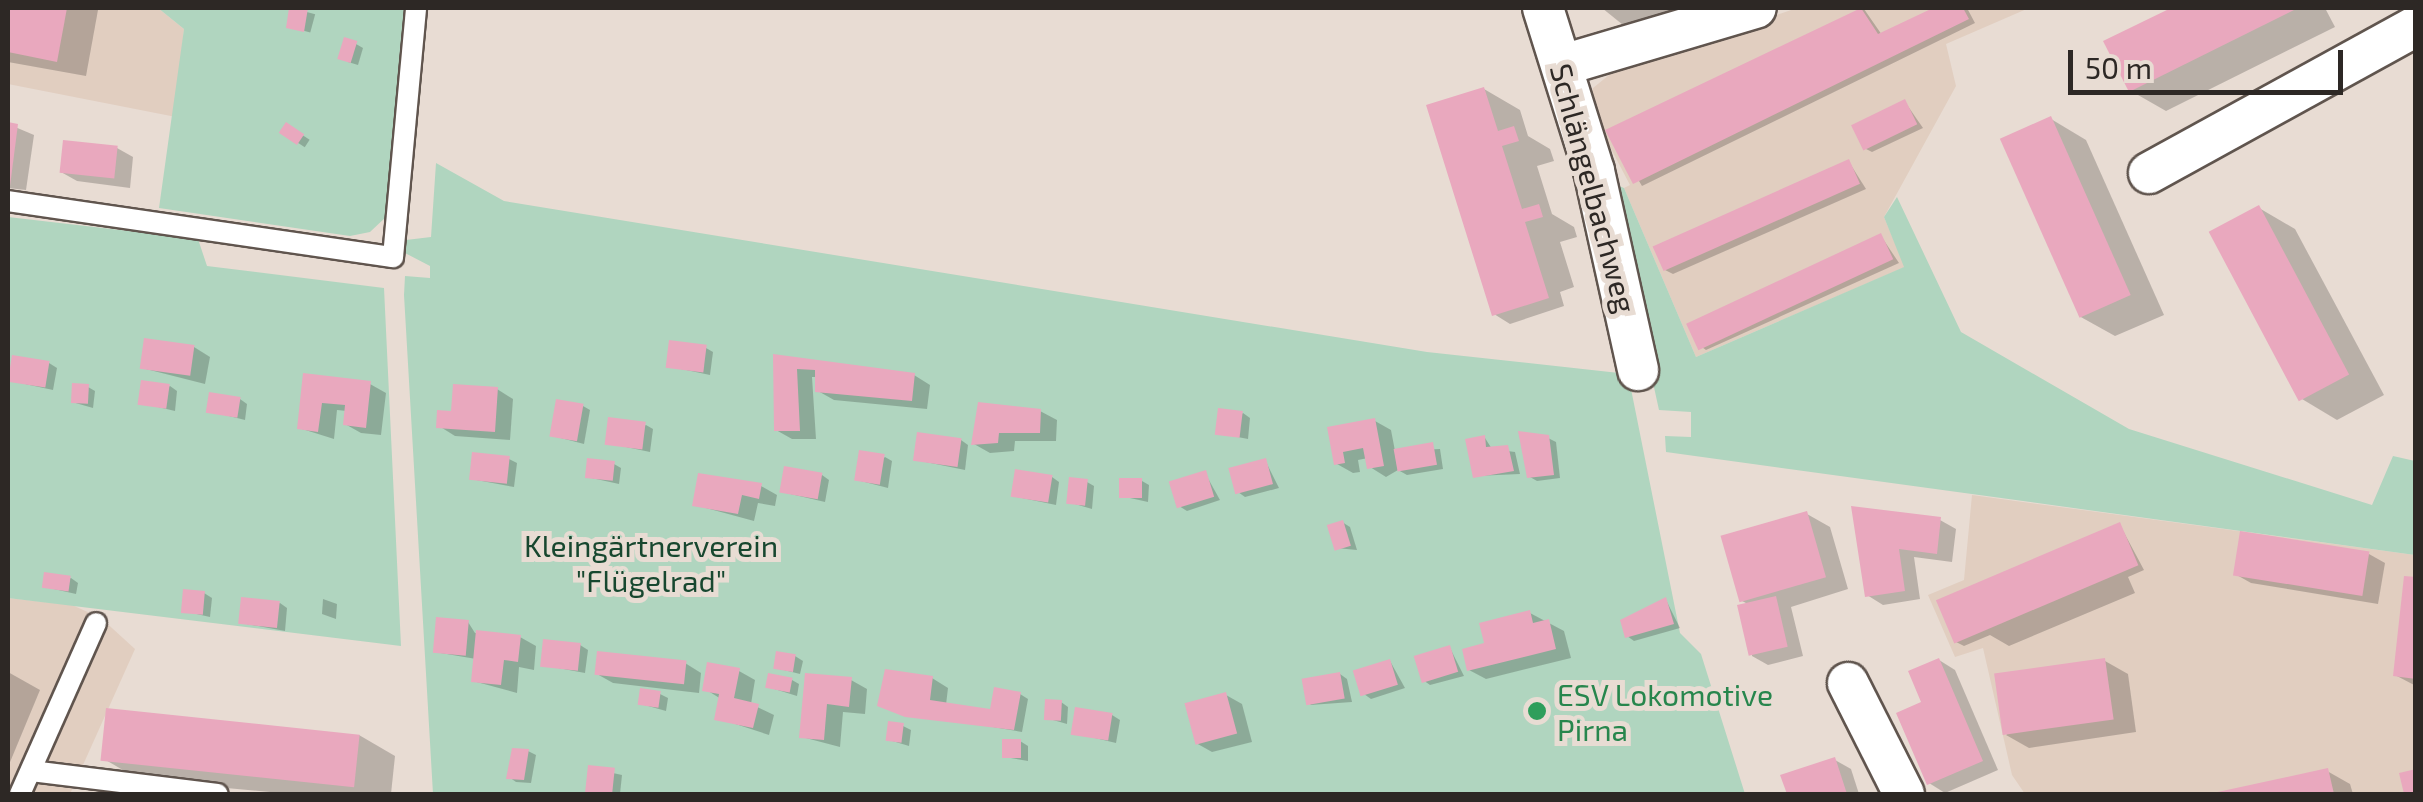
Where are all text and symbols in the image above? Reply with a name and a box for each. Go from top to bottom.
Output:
scale bar [2073,30,2348,92]
text: 50 m [2085,49,2152,85]
street label: Schlängelbachweg [1543,59,1645,317]
park label: Kleingärtnerverein "Flügelrad" [524,527,778,598]
place label: ESV Lokomotive Pirna [1557,676,1774,746]
marker: ESV Lokomotive Pirna [1526,700,1548,722]

